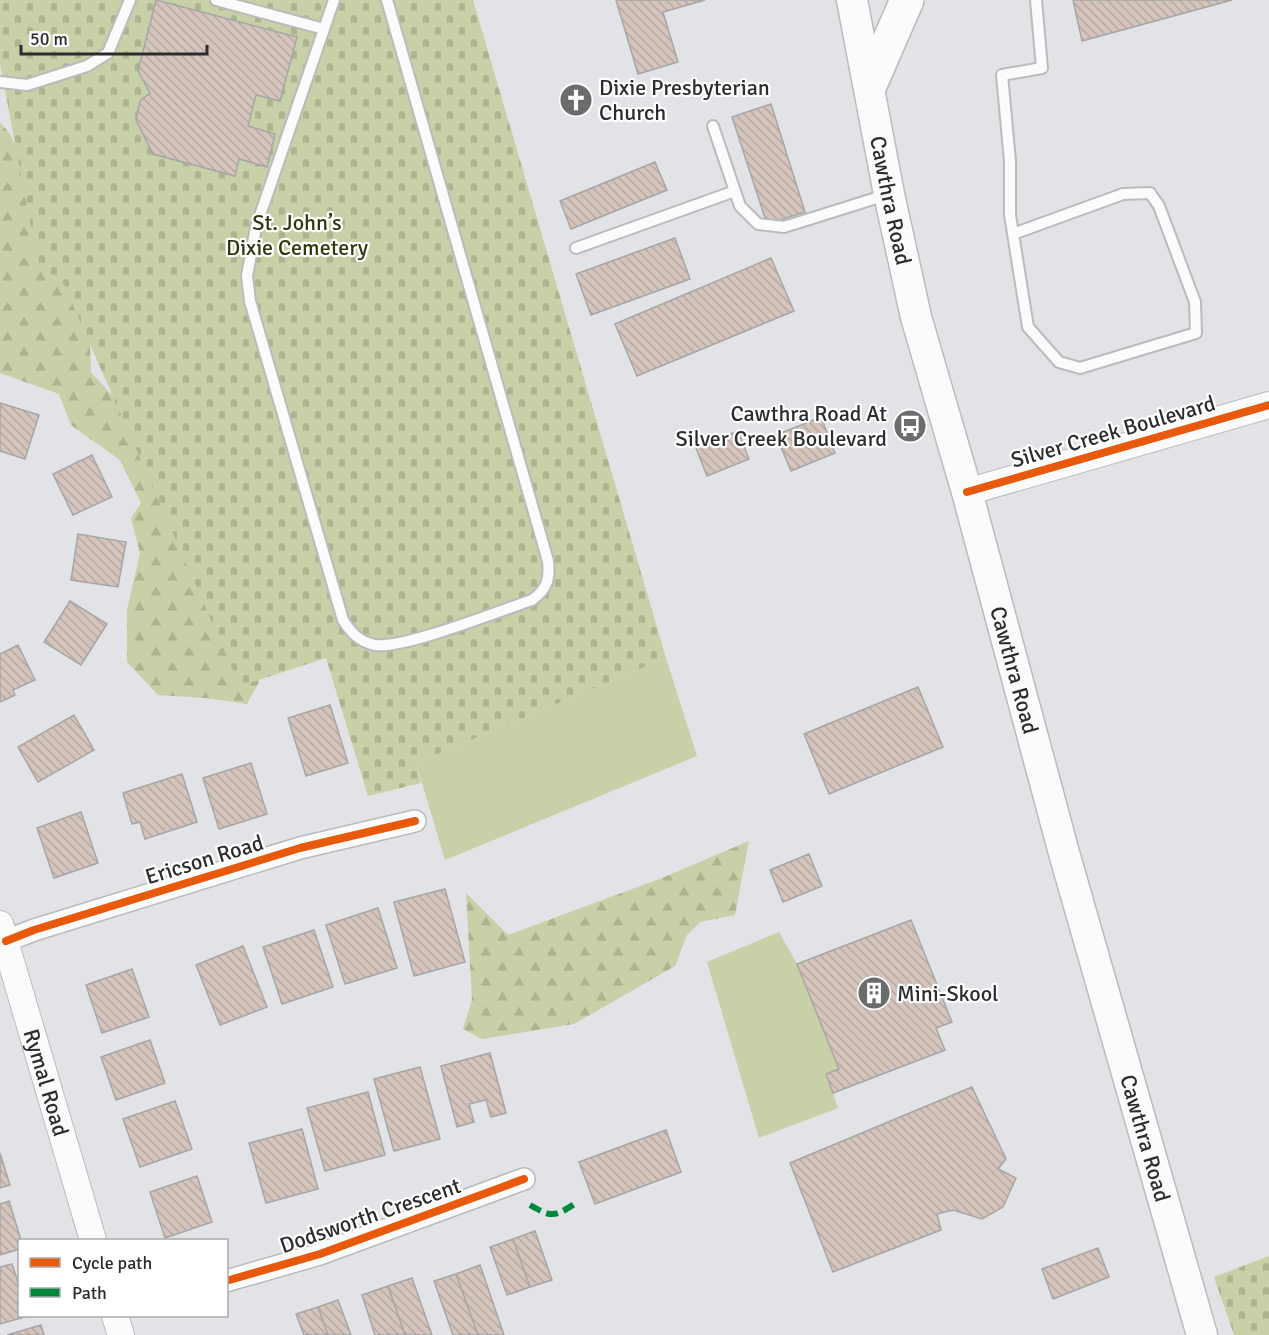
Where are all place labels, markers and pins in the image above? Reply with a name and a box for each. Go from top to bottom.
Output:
place label: Dixie Presbyterian Church [599,74,770,126]
church icon: Dixie Presbyterian Church [558,82,594,118]
place label: Cawthra Road At Silver Creek Boulevard [676,400,887,452]
bus stop icon: Cawthra Road At Silver Creek Boulevard [892,408,928,444]
building icon: Mini-Skool [856,975,892,1011]
place label: Mini-Skool [897,980,999,1007]

